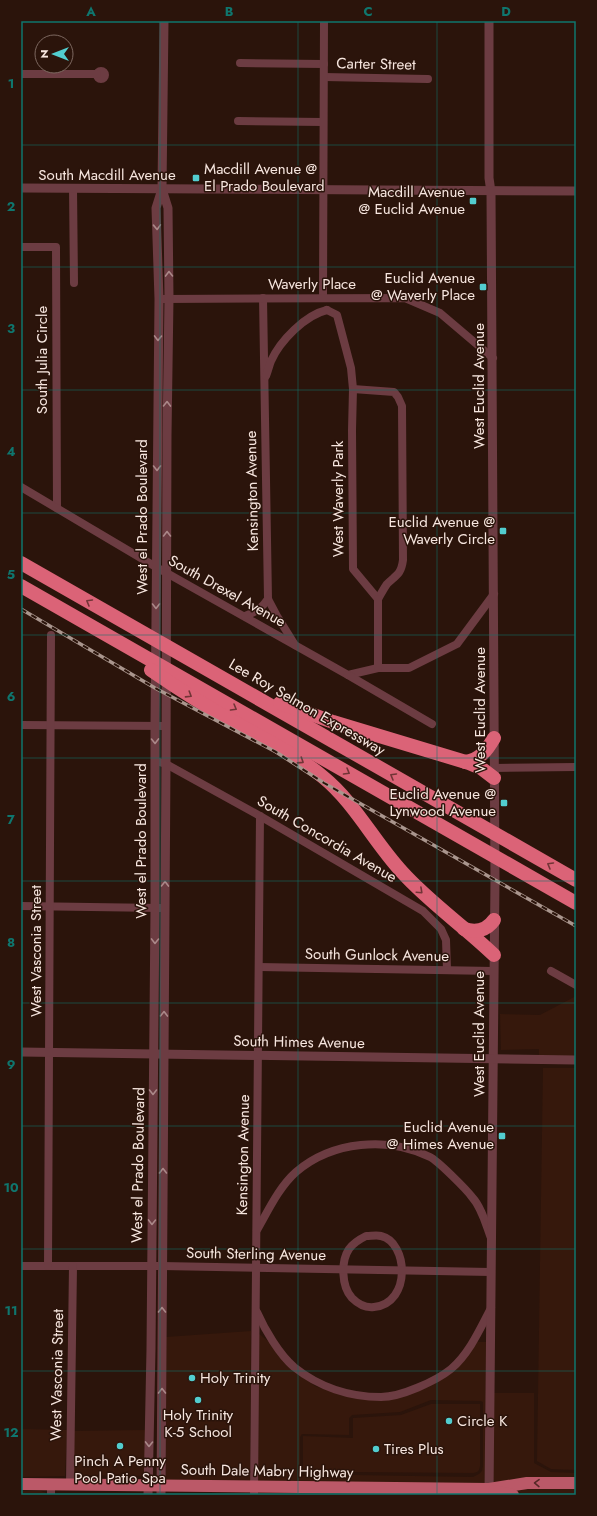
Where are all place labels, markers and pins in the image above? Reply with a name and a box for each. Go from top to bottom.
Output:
place label: Macdill Avenue @ El Prado Boulevard [204,158,325,197]
marker: Macdill Avenue @ El Prado Boulevard [191,173,201,183]
place label: Macdill Avenue @ Euclid Avenue [359,181,465,220]
marker: Macdill Avenue @ Euclid Avenue [468,196,478,206]
place label: Euclid Avenue @ Waverly Place [371,267,475,306]
marker: Euclid Avenue @ Waverly Place [478,282,488,292]
place label: Euclid Avenue @ Waverly Circle [389,511,495,550]
marker: Euclid Avenue @ Waverly Circle [498,526,508,536]
place label: Euclid Avenue @ Lynwood Avenue [389,783,496,822]
marker: Euclid Avenue @ Lynwood Avenue [499,798,509,808]
place label: Euclid Avenue @ Himes Avenue [387,1116,494,1155]
marker: Euclid Avenue @ Himes Avenue [497,1131,507,1141]
place label: Holy Trinity [200,1367,271,1389]
marker: Holy Trinity [187,1373,197,1383]
marker: Holy Trinity K-5 School [193,1395,203,1405]
place label: Holy Trinity K-5 School [163,1404,234,1443]
place label: Circle K [457,1410,508,1432]
marker: Circle K [444,1416,454,1426]
place label: Tires Plus [384,1438,444,1460]
marker: Pinch A Penny Pool Patio Spa [115,1441,125,1451]
marker: Tires Plus [371,1444,381,1454]
place label: Pinch A Penny Pool Patio Spa [74,1450,166,1489]

